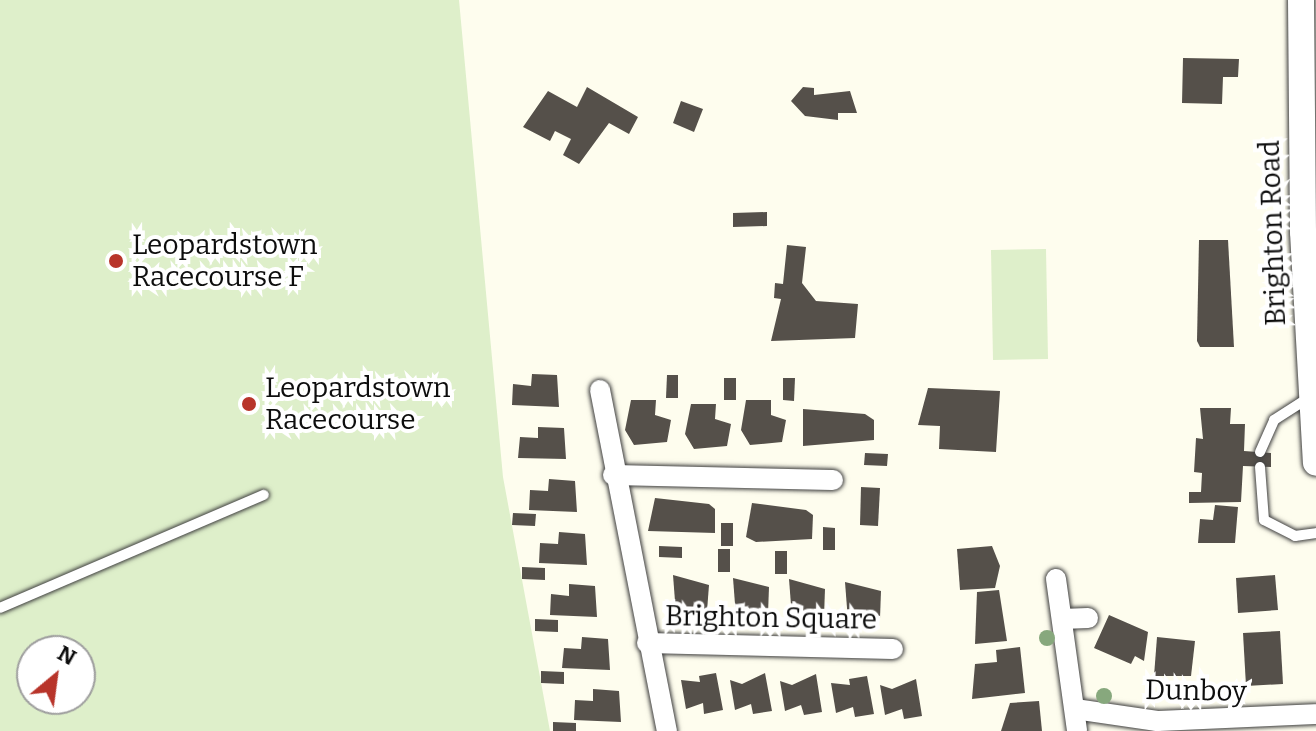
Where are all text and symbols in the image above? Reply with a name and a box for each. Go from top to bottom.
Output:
street label: Brighton Road [1253,140,1293,326]
place label: Leopardstown Racecourse F [132,228,318,294]
marker: Leopardstown Racecourse F [107,252,125,270]
place label: Leopardstown Racecourse [265,371,451,437]
marker: Leopardstown Racecourse [240,395,258,413]
street label: Brighton Square [665,599,877,637]
north arrow [16,635,96,715]
text: N [53,639,81,671]
street label: Dunboy [1145,673,1247,709]

